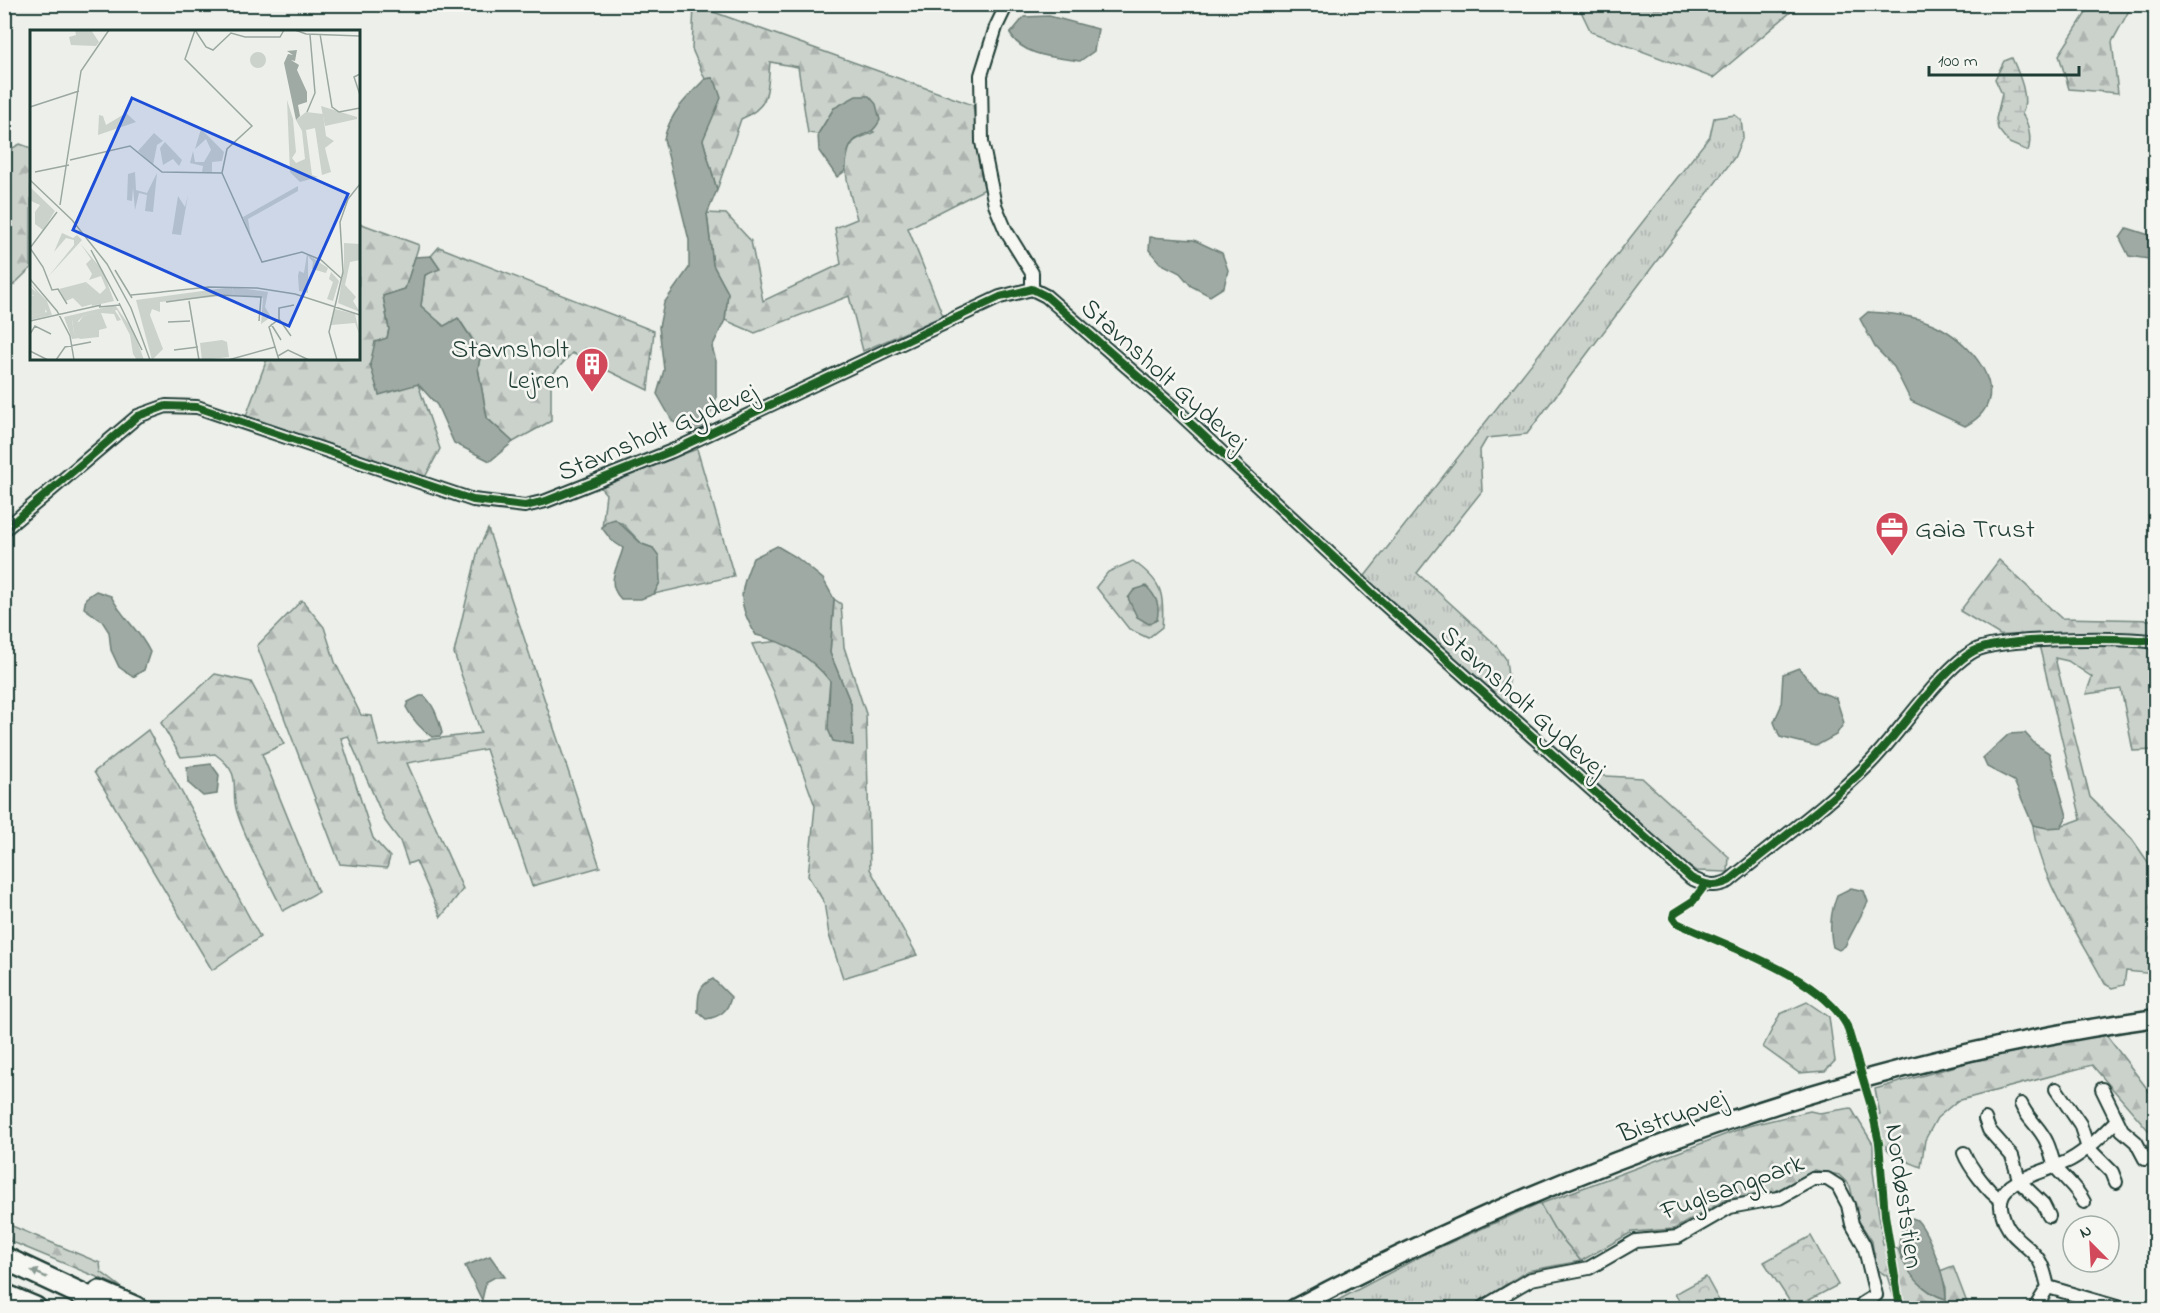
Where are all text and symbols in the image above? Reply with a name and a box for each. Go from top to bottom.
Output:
inset map [30,30,360,360]
scale bar [1929,39,2079,77]
text: 100 m [1938,49,1978,75]
street label: Stavnsholt Gydevej [1071,290,1256,462]
place label: Stavnsholt Lejren [451,331,569,401]
building icon: Stavnsholt Lejren [574,346,610,393]
street label: Stavnsholt Gydevej [552,373,764,493]
office icon: Gaia Trust [1874,510,1910,557]
place label: Gaia Trust [1915,511,2035,550]
street label: Stavnsholt Gydevej [1430,617,1615,789]
street label: Bistrupvej [1612,1079,1733,1155]
street label: Nordøststien [1873,1121,1932,1271]
street label: Fuglsangpark [1655,1144,1810,1233]
north arrow [2061,1214,2121,1274]
text: N [2076,1219,2096,1245]
one-way arrow [30,1269,48,1279]

